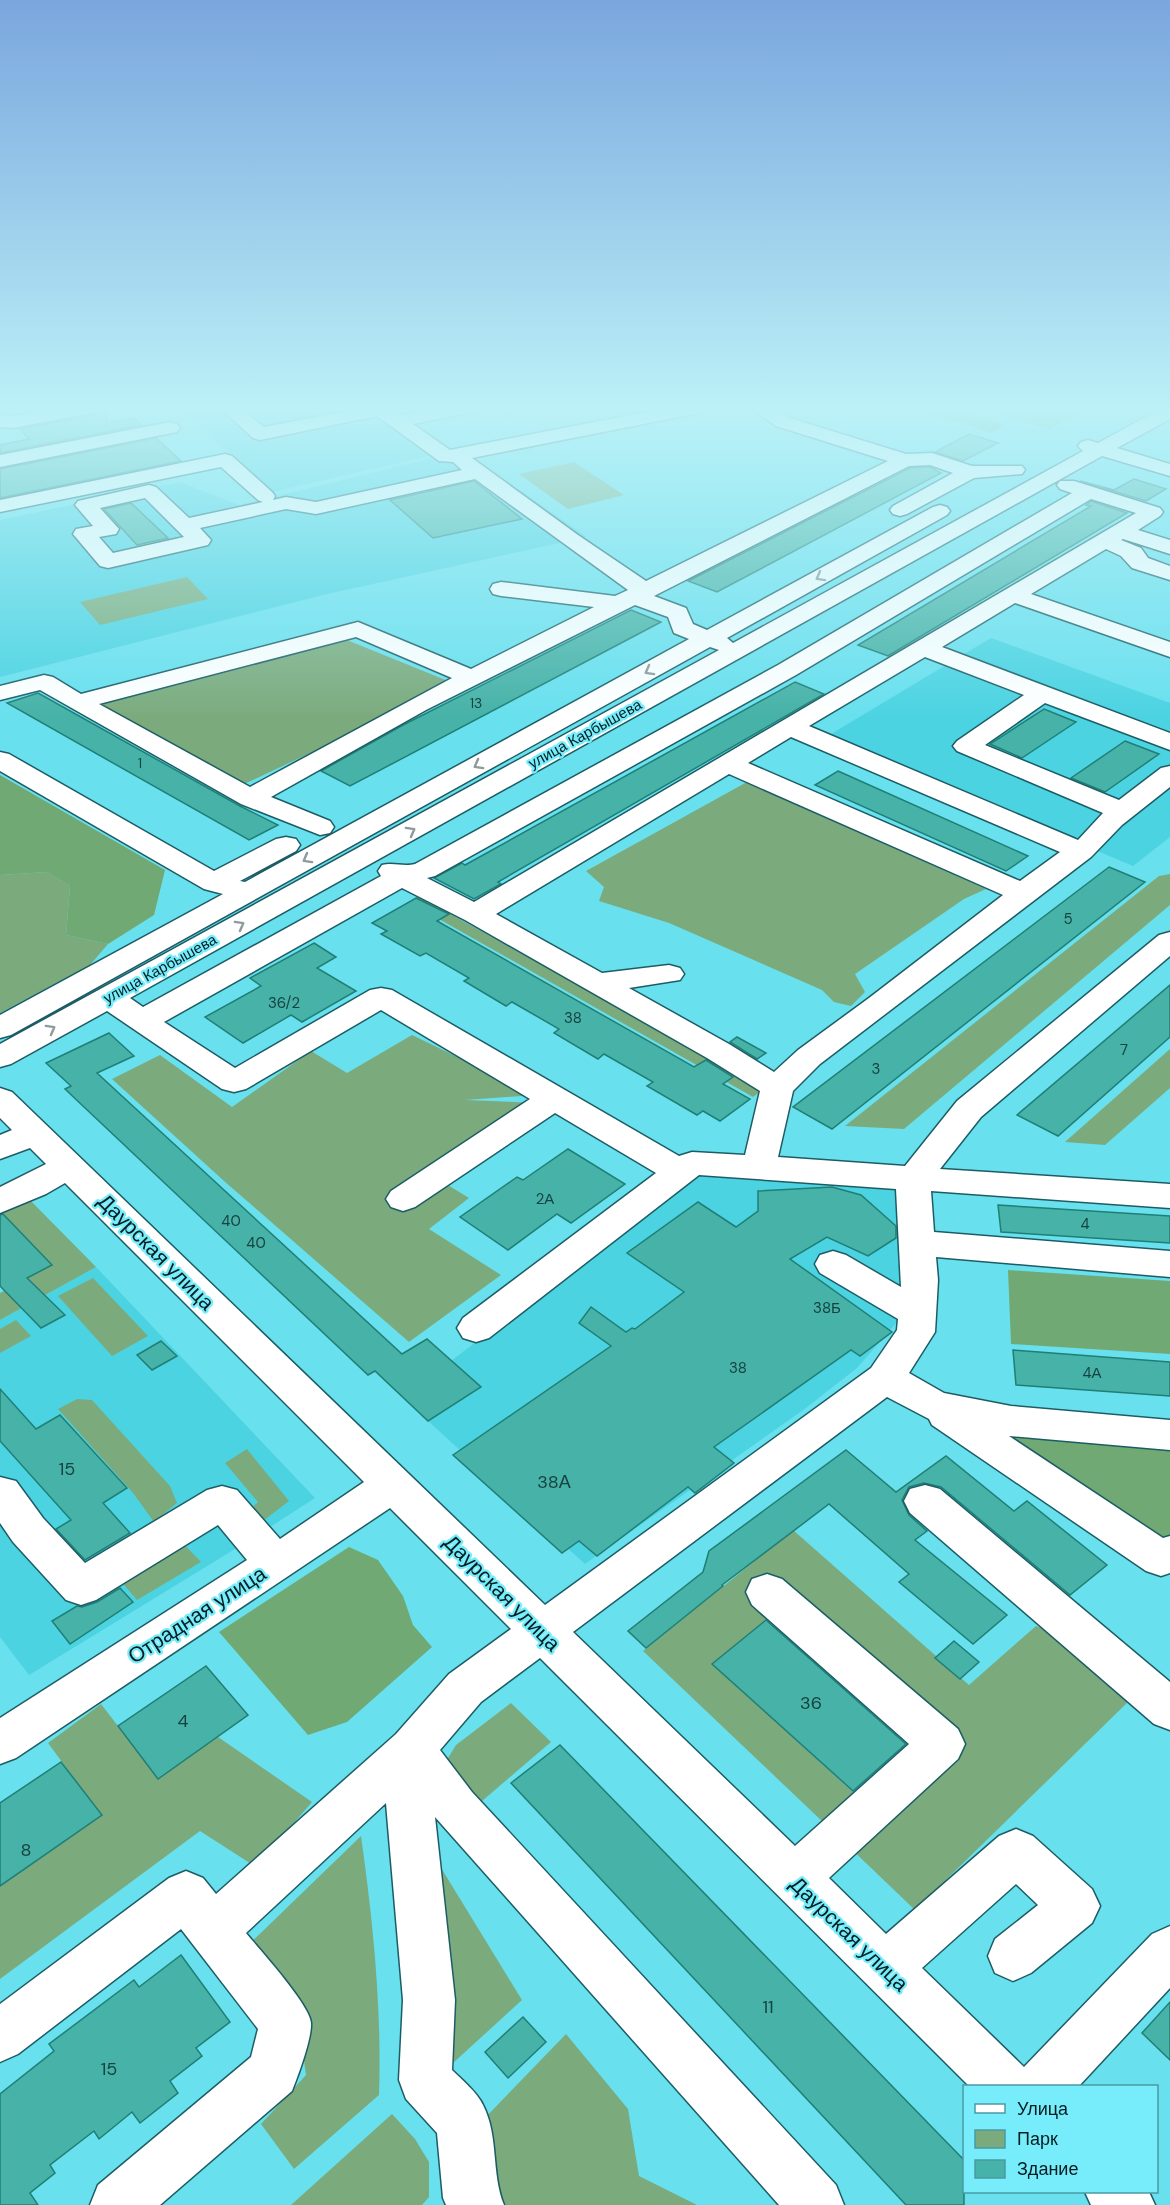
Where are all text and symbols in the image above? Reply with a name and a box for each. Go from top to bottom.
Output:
one-way arrow [815,570,826,581]
one-way arrow [645,664,655,676]
house number: 13 [470,694,482,712]
street label: улица Карбышева [525,694,646,773]
house number: 1 [138,754,142,772]
one-way arrow [474,758,484,769]
one-way arrow [405,826,415,838]
one-way arrow [303,852,313,863]
house number: 5 [1063,909,1073,929]
one-way arrow [234,921,244,932]
street label: улица Карбышева [100,929,221,1008]
house number: 36/2 [268,993,300,1013]
house number: 38 [564,1008,582,1028]
one-way arrow [45,1025,55,1036]
house number: 7 [1120,1040,1128,1060]
house number: 3 [872,1059,880,1079]
street label: Даурская улица [92,1188,221,1317]
house number: 2А [536,1189,554,1209]
house number: 40 [221,1211,241,1231]
house number: 4 [1080,1214,1090,1234]
house number: 40 [246,1233,266,1253]
house number: 38Б [813,1298,841,1318]
house number: 38 [729,1358,747,1378]
house number: 4А [1082,1363,1102,1383]
house number: 15 [59,1457,75,1481]
house number: 38А [537,1470,571,1494]
street label: Даурская улица [438,1529,567,1658]
street label: Отрадная улица [122,1560,272,1670]
house number: 36 [800,1691,822,1715]
house number: 4 [178,1709,189,1733]
house number: 8 [21,1838,31,1862]
street label: Даурская улица [784,1870,914,1998]
house number: 11 [762,1995,774,2019]
house number: 15 [101,2057,117,2081]
legend [963,2085,1158,2193]
text: Улица [1017,2097,1069,2121]
text: Парк [1017,2127,1058,2151]
text: Здание [1017,2157,1078,2181]

